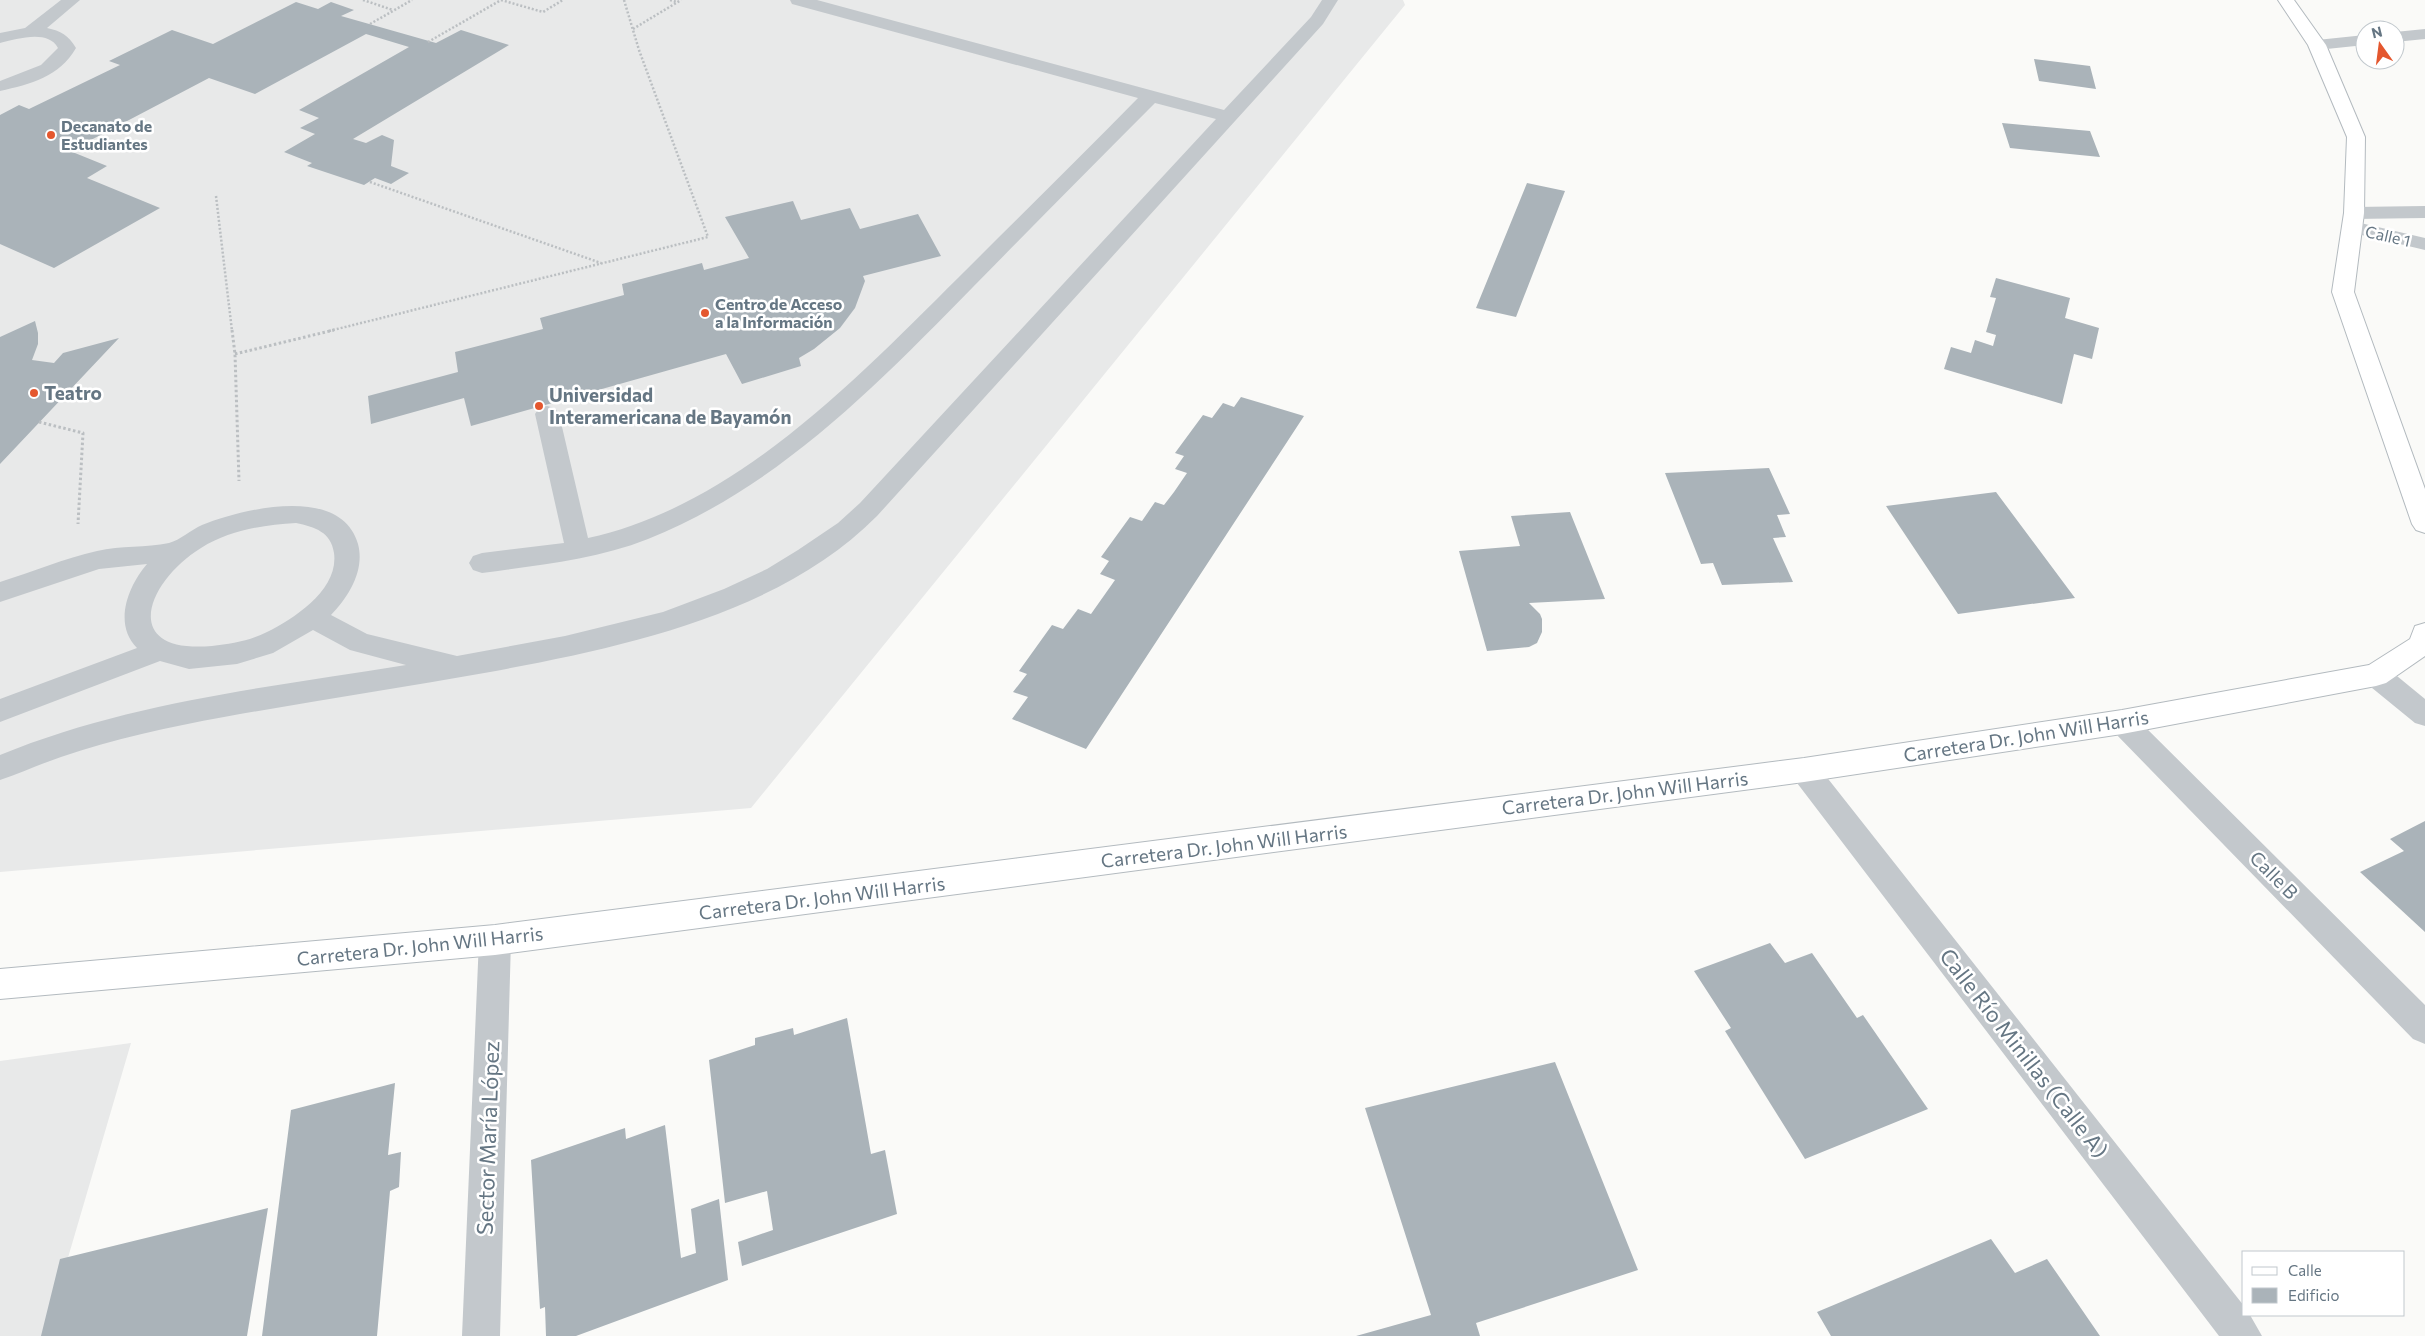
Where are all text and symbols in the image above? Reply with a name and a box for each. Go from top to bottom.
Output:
north arrow [2355,20,2405,70]
text: N [2370,22,2384,41]
place label: Decanato de Estudiantes [61,116,152,153]
marker: Decanato de Estudiantes [45,129,57,141]
street label: Calle 1 [2364,221,2413,250]
place label: Centro de Acceso a la Información [715,294,843,331]
marker: Centro de Acceso a la Información [699,307,711,319]
place label: Teatro [44,381,102,404]
place label: Universidad Interamericana de Bayamón [549,383,791,428]
marker: Teatro [28,387,40,399]
marker: Universidad Interamericana de Bayamón [533,400,545,412]
street label: Carretera Dr. John Will Harris [1902,705,2150,766]
street label: Carretera Dr. John Will Harris [1501,766,1749,819]
street label: Carretera Dr. John Will Harris [1100,819,1348,872]
street label: Calle B [2246,846,2303,903]
street label: Carretera Dr. John Will Harris [698,871,946,924]
street label: Carretera Dr. John Will Harris [296,921,544,970]
street label: Calle Río Minillas (Calle A) [1934,943,2114,1163]
street label: Sector María López [471,1040,504,1235]
legend [2242,1251,2405,1316]
text: Calle [2288,1261,2322,1279]
text: Edificio [2288,1286,2339,1304]

